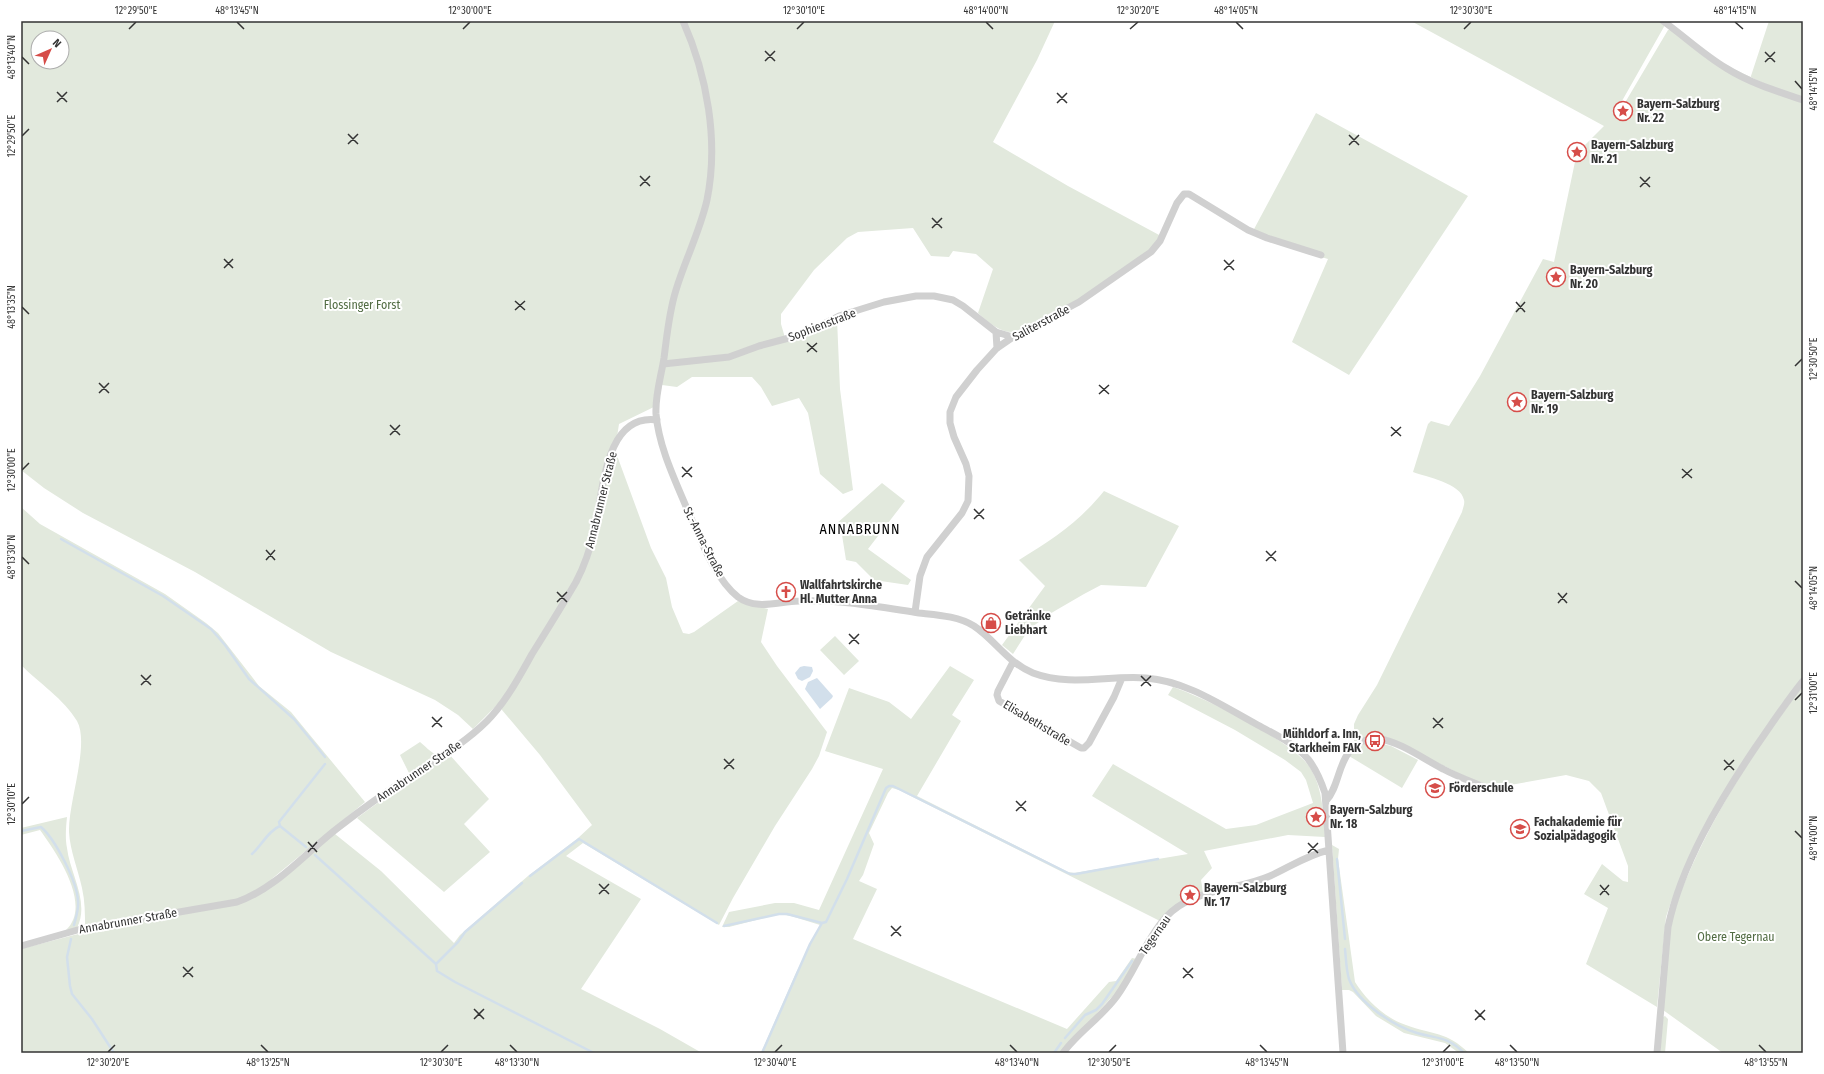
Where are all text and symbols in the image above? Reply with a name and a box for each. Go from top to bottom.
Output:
text: 12°29'50"E [115,5,158,17]
text: 48°13'45"N [215,5,259,17]
text: 12°30'00"E [448,5,492,17]
text: 12°30'10"E [783,5,825,17]
text: 48°14'00"N [964,5,1008,17]
text: 12°30'20"E [1117,5,1160,17]
text: 48°14'05"N [1214,5,1258,17]
text: 12°30'30"E [1450,5,1493,17]
text: 48°14'15"N [1714,5,1756,17]
north arrow [30,30,70,70]
text: 48°13'40"N [6,35,18,79]
text: N [50,36,64,50]
text: 48°14'15"N [1808,68,1820,110]
place label: Bayern-Salzburg Nr. 22 [1637,97,1719,125]
place icon: Bayern-Salzburg Nr. 22 [1612,100,1634,122]
text: 12°29'50"E [6,114,18,157]
place label: Bayern-Salzburg Nr. 21 [1591,138,1673,166]
place icon: Bayern-Salzburg Nr. 21 [1566,141,1588,163]
place label: Bayern-Salzburg Nr. 20 [1570,263,1652,291]
place icon: Bayern-Salzburg Nr. 20 [1545,266,1567,288]
text: 48°13'35"N [6,285,18,329]
park label: Flossinger Forst [324,298,400,312]
street label: Saliterstraße [1010,302,1072,344]
street label: Sophienstraße [786,306,858,344]
text: 12°30'50"E [1808,337,1820,380]
place label: Bayern-Salzburg Nr. 19 [1531,388,1613,416]
place icon: Bayern-Salzburg Nr. 19 [1506,391,1528,413]
text: 12°30'00"E [6,448,18,492]
street label: Annabrunner Straße [582,450,620,550]
street label: St.-Anna-Straße [680,505,728,579]
district label: ANNABRUNN [819,521,901,538]
text: 48°13'30"N [6,535,18,579]
text: 48°14'05"N [1808,566,1820,610]
place label: Wallfahrtskirche Hl. Mutter Anna [800,578,882,606]
church icon: Wallfahrtskirche Hl. Mutter Anna [775,581,797,603]
place label: Getränke Liebhart [1005,609,1051,637]
shop icon: Getränke Liebhart [980,612,1002,634]
text: 12°31'00"E [1808,672,1820,714]
street label: Elisabethstraße [1001,697,1073,749]
place label: Mühldorf a. Inn, Starkheim FAK [1283,727,1362,755]
bus stop icon: Mühldorf a. Inn, Starkheim FAK [1364,730,1386,752]
street label: Annabrunner Straße [374,737,464,805]
school or university icon: Förderschule [1424,777,1446,799]
place label: Förderschule [1449,781,1514,795]
text: 12°30'10"E [6,783,18,825]
place label: Bayern-Salzburg Nr. 18 [1330,803,1412,831]
place icon: Bayern-Salzburg Nr. 18 [1305,806,1327,828]
place label: Fachakademie für Sozialpädagogik [1534,815,1623,843]
text: 48°14'00"N [1808,816,1820,860]
school or university icon: Fachakademie für Sozialpädagogik [1509,818,1531,840]
place label: Bayern-Salzburg Nr. 17 [1204,881,1286,909]
place icon: Bayern-Salzburg Nr. 17 [1179,884,1201,906]
street label: Annabrunner Straße [78,905,178,937]
street label: Tegernau [1136,913,1174,957]
park label: Obere Tegernau [1697,930,1775,944]
text: 12°30'20"E [87,1057,130,1069]
text: 48°13'25"N [246,1057,290,1069]
text: 12°30'30"E [420,1057,463,1069]
text: 48°13'30"N [495,1057,539,1069]
text: 12°30'40"E [754,1057,797,1069]
text: 48°13'40"N [995,1057,1039,1069]
text: 12°30'50"E [1088,1057,1131,1069]
text: 48°13'45"N [1245,1057,1289,1069]
text: 12°31'00"E [1422,1057,1464,1069]
text: 48°13'50"N [1495,1057,1539,1069]
text: 48°13'55"N [1744,1057,1788,1069]

